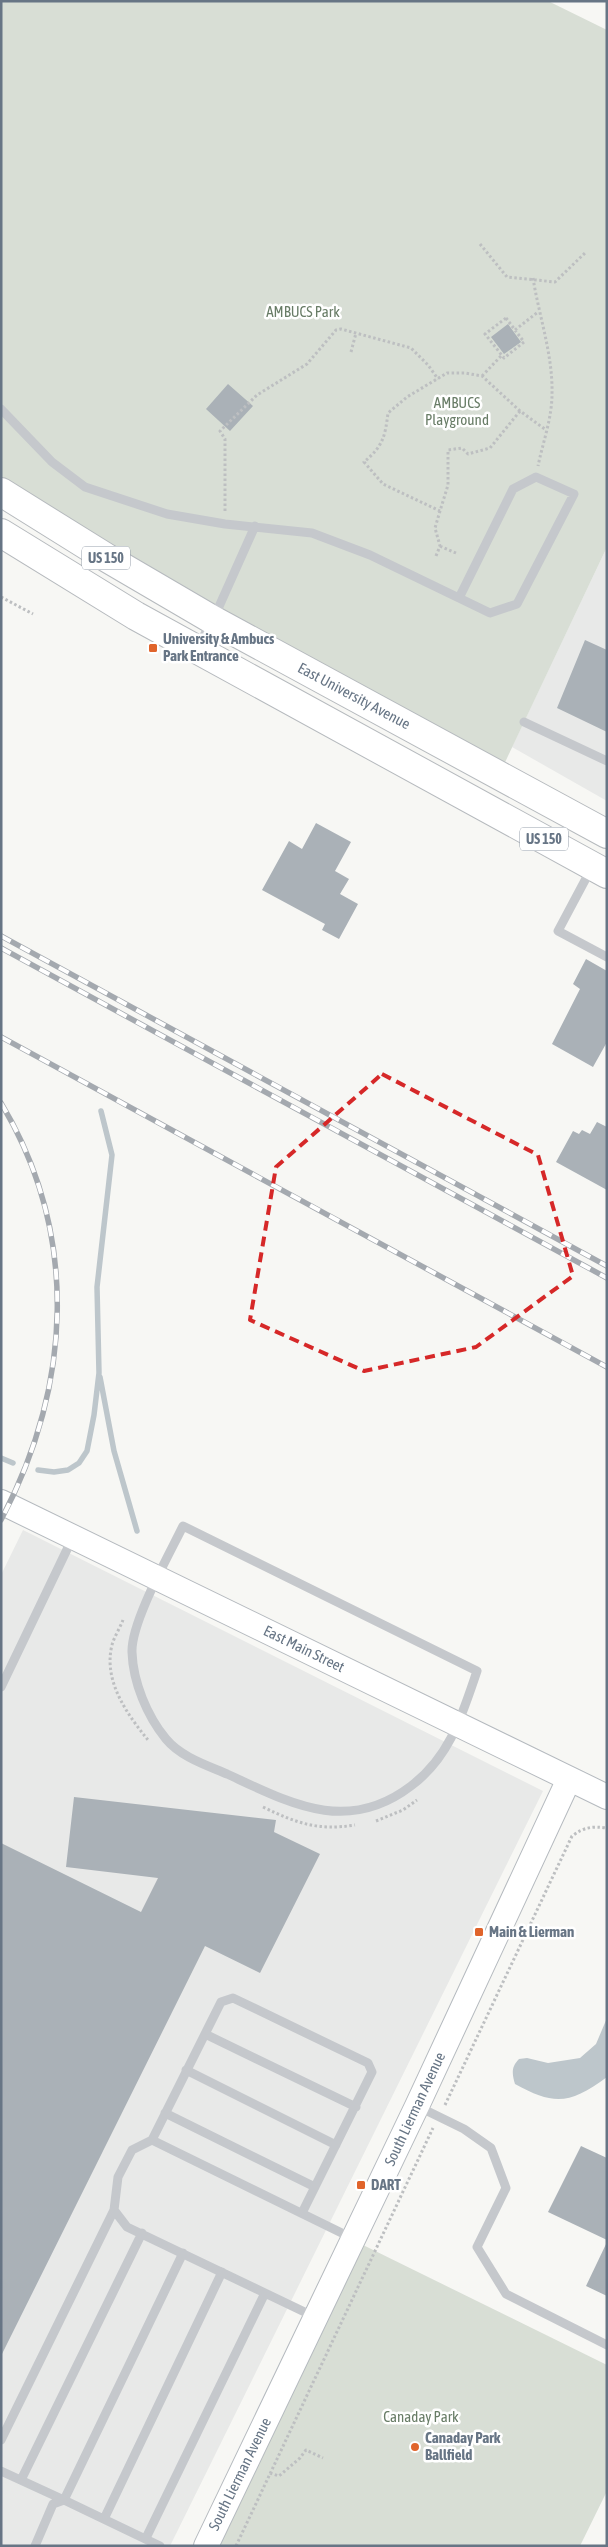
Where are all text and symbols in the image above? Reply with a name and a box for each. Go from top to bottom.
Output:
park label: AMBUCS Park [266,303,340,320]
park label: AMBUCS Playground [425,394,489,428]
road number: US 150 [82,546,130,570]
place label: University & Ambucs Park Entrance [163,630,275,664]
marker: University & Ambucs Park Entrance [147,642,159,654]
street label: East University Avenue [295,659,413,732]
road number: US 150 [520,828,568,851]
street label: East Main Street [261,1622,347,1675]
place label: Main & Lierman [489,1923,574,1940]
marker: Main & Lierman [473,1926,485,1938]
street label: South Lierman Avenue [381,2049,448,2168]
place label: DART [371,2176,401,2193]
marker: DART [355,2179,367,2191]
park label: Canaday Park [383,2408,459,2425]
street label: South Lierman Avenue [205,2414,274,2533]
place label: Canaday Park Ballfield [425,2429,501,2463]
marker: Canaday Park Ballfield [409,2441,421,2453]

